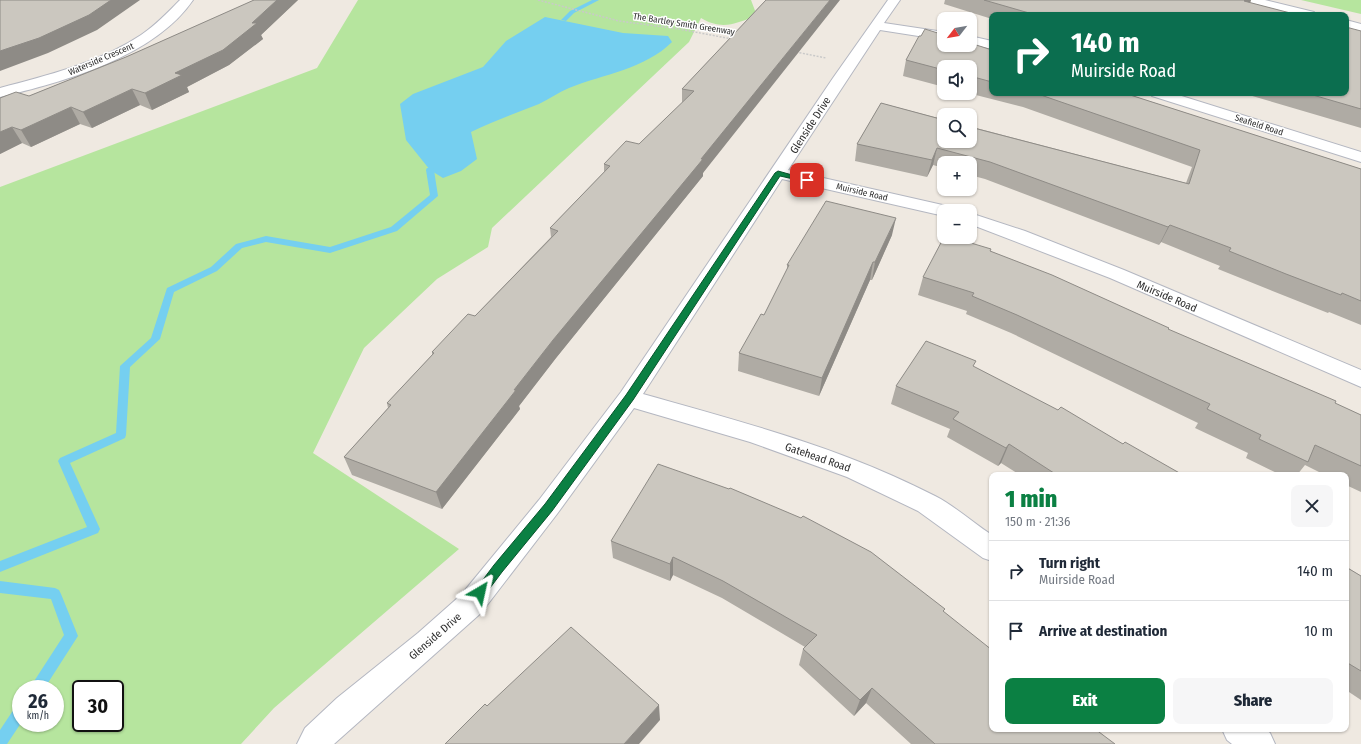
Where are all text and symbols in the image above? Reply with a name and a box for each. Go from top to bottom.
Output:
street label: The Bartley Smith Greenway [632,11,736,37]
north arrow [937,12,977,52]
map controls [937,12,977,244]
text: 140 m [1071,26,1140,59]
icon: right [1005,28,1057,80]
street label: Waterside Crescent [67,41,135,77]
button: sound [937,60,977,100]
text: Muirside Road [1071,60,1176,82]
street label: Glenside Drive [787,94,834,156]
button: search [937,108,977,148]
street label: Seafield Road [1234,112,1285,138]
button: + [937,156,977,196]
pin [790,163,824,197]
icon: arrive [796,169,818,191]
street label: Muirside Road [835,181,889,203]
button: − [937,204,977,244]
street label: Muirside Road [1135,278,1199,315]
street label: Gatehead Road [783,440,852,475]
text: 1 min [1005,485,1057,513]
button: close [1291,485,1333,527]
text: 150 m · 21:36 [1005,514,1070,529]
text: Turn right [1039,554,1100,572]
icon: right [1005,560,1027,582]
text: 140 m [1297,562,1333,580]
position arrow [459,571,501,613]
text: Muirside Road [1039,572,1115,587]
street label: Glenside Drive [407,610,464,663]
icon: arrive [1005,620,1027,642]
text: Arrive at destination [1039,622,1167,640]
text: 10 m [1304,622,1333,640]
button: Exit [1005,678,1165,724]
button: Share [1173,678,1333,724]
speed limit sign: 30 [72,680,124,732]
text: 26 [28,689,48,713]
text: km/h [27,710,49,722]

